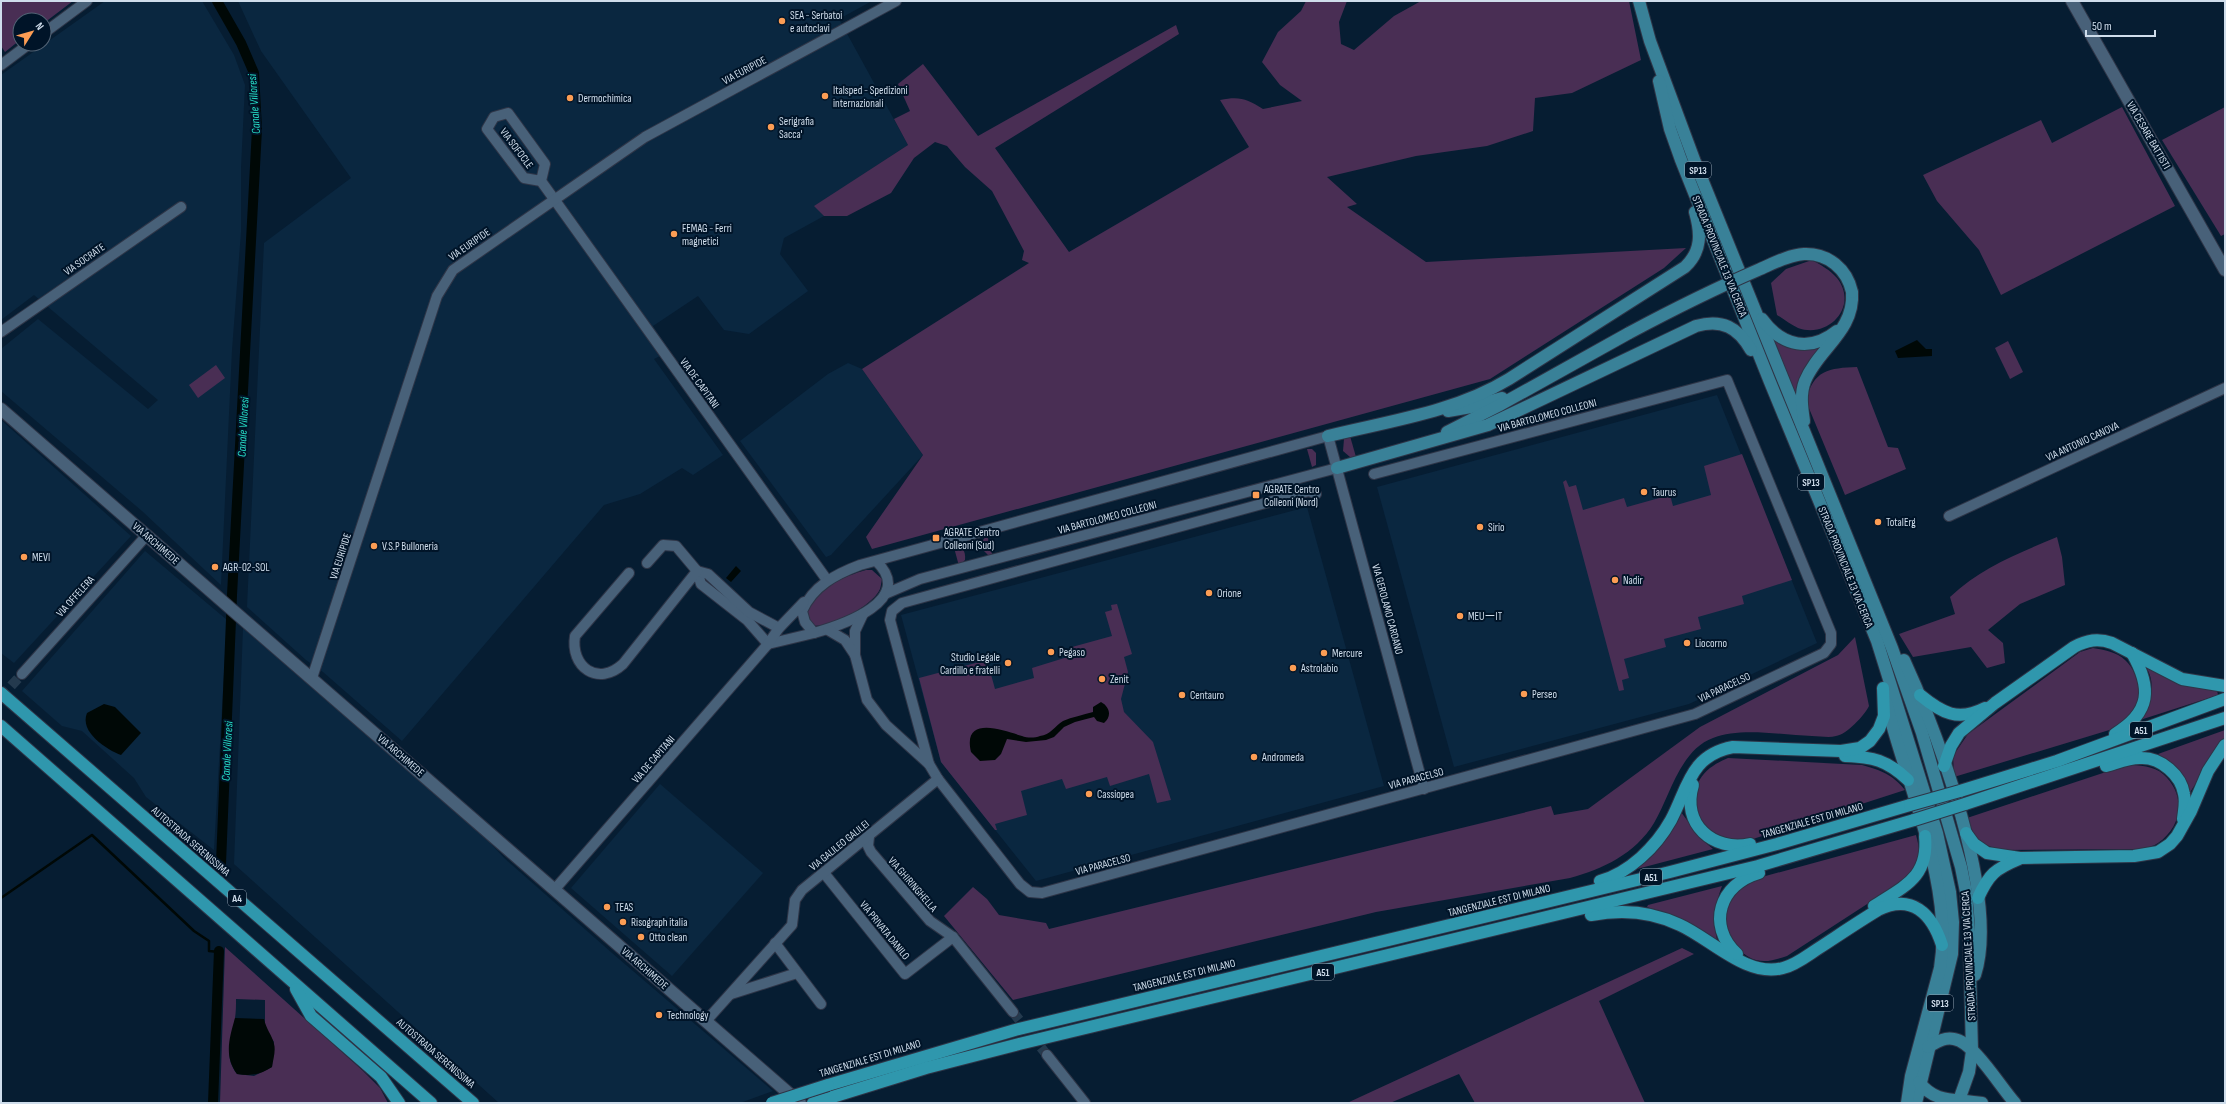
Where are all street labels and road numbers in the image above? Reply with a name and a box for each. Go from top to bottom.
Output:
street label: VIA EURIPIDE [720,54,768,87]
street label: VIA CESARE BATTISTI [2124,99,2173,171]
street label: VIA SOFOCLE [497,126,536,171]
road number: SP13 [1685,162,1711,178]
street label: STRADA PROVINCIALE 13 VIA CERCA [1689,194,1750,319]
street label: VIA EURIPIDE [446,225,493,263]
street label: VIA SOCRATE [61,241,107,278]
street label: VIA DE CAPITANI [677,356,722,411]
street label: VIA BARTOLOMEO COLLEONI [1496,396,1598,435]
street label: VIA ANTONIO CANOVA [2044,419,2121,464]
road number: SP13 [1798,474,1824,490]
street label: VIA BARTOLOMEO COLLEONI [1056,498,1158,537]
street label: STRADA PROVINCIALE 13 VIA CERCA [1815,505,1876,630]
street label: VIA ARCHIMEDE [130,520,182,567]
street label: VIA EURIPIDE [327,531,354,581]
street label: VIA GEROLAMO CARDANO [1369,563,1406,656]
street label: VIA OFFELERA [54,573,97,619]
street label: VIA PARACELSO [1696,670,1752,705]
road number: A51 [2130,722,2152,738]
street label: VIA ARCHIMEDE [375,732,427,779]
street label: VIA DE CAPITANI [629,733,678,786]
street label: VIA PARACELSO [1387,765,1445,792]
street label: TANGENZIALE EST DI MILANO [1760,800,1865,841]
street label: AUTOSTRADA SERENISSIMA [148,803,233,879]
street label: VIA GALILEO GALILEI [807,817,872,873]
street label: VIA PARACELSO [1074,851,1132,878]
street label: VIA GHIRINGHELLA [885,854,940,915]
road number: A51 [1640,869,1662,885]
street label: TANGENZIALE EST DI MILANO [1446,881,1552,920]
road number: A4 [228,890,246,906]
street label: STRADA PROVINCIALE 13 VIA CERCA [1959,891,1978,1021]
street label: VIA PRIVATA DANILO [857,898,912,962]
street label: VIA ARCHIMEDE [619,945,671,992]
street label: TANGENZIALE EST DI MILANO [1131,956,1237,995]
road number: A51 [1312,964,1334,980]
road number: SP13 [1927,995,1953,1011]
street label: AUTOSTRADA SERENISSIMA [393,1015,478,1091]
street label: TANGENZIALE EST DI MILANO [818,1037,922,1080]

